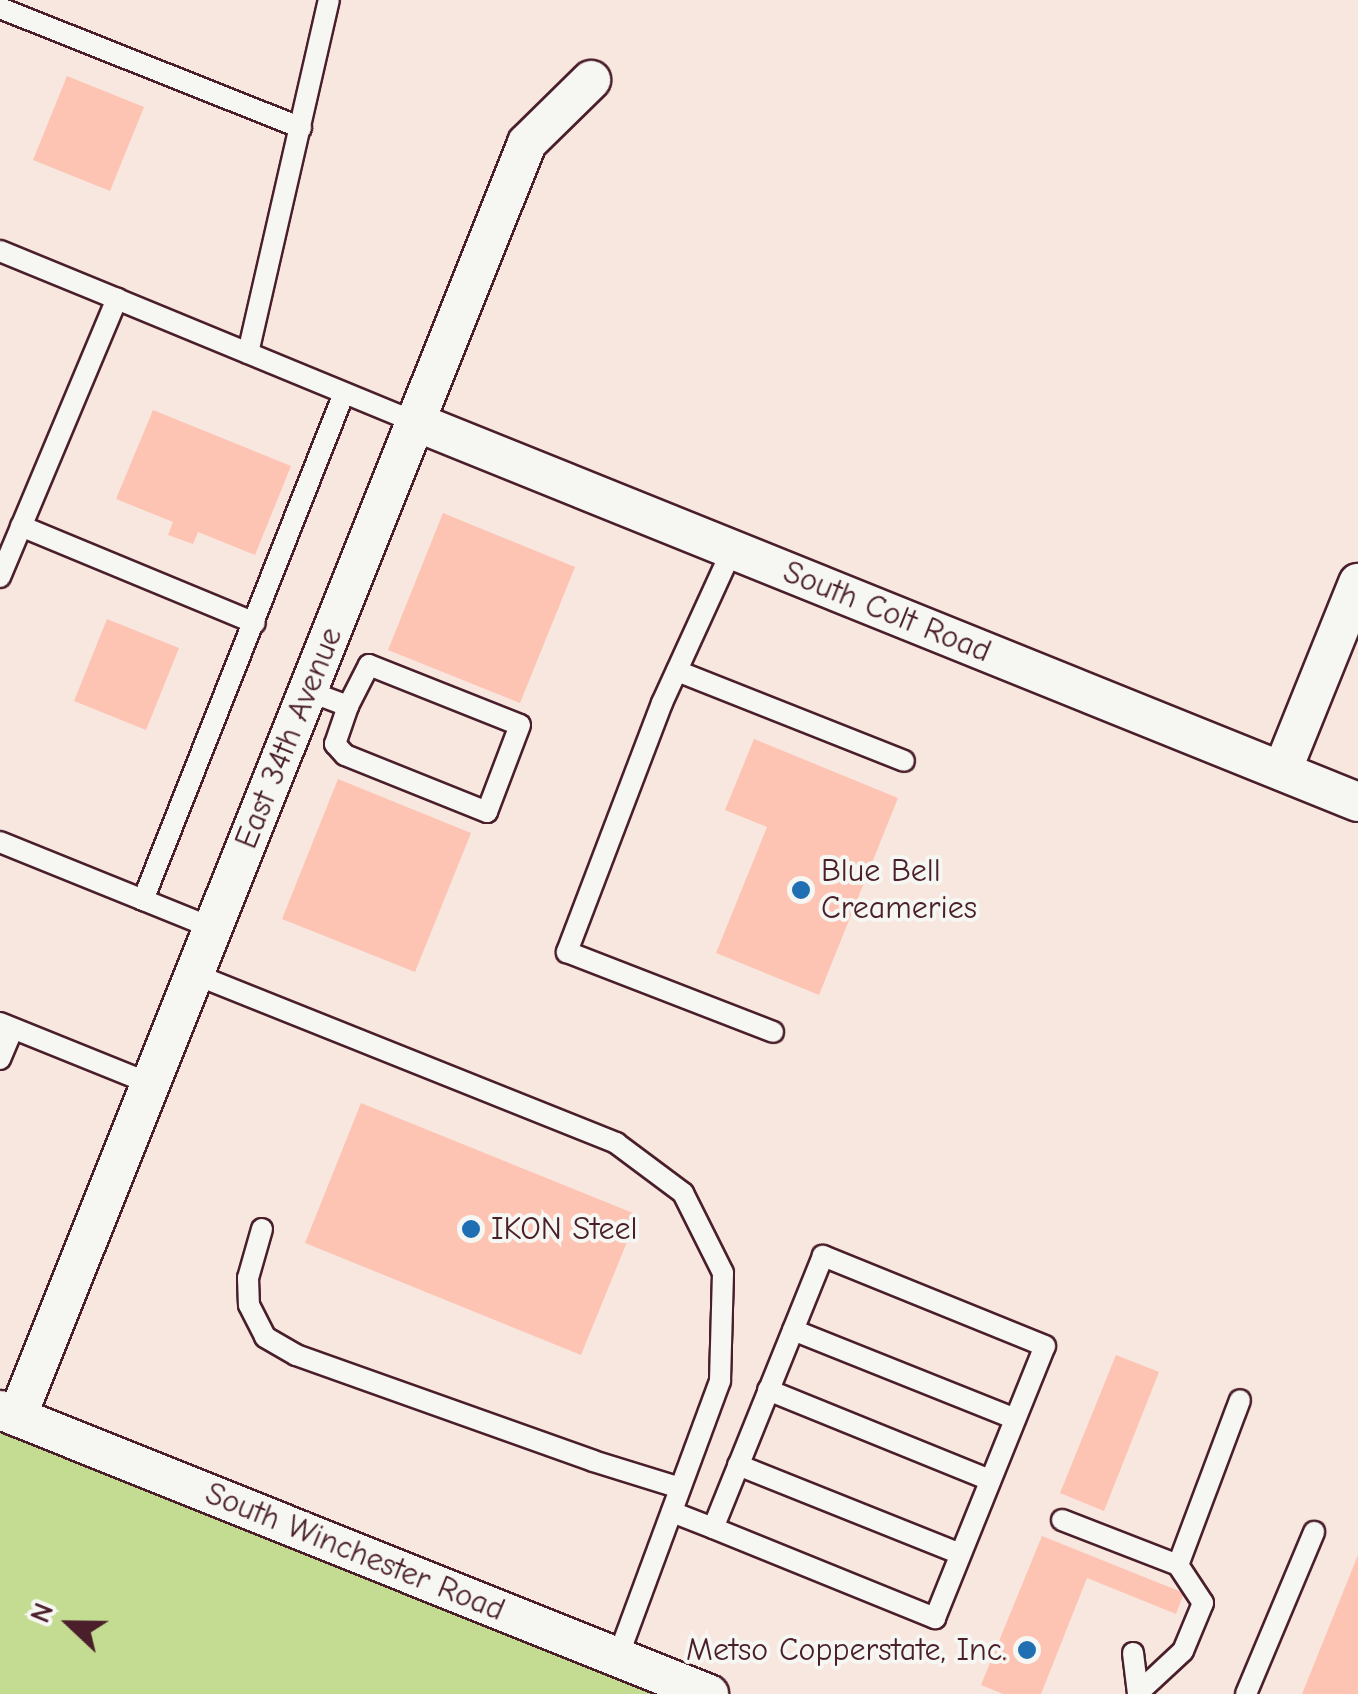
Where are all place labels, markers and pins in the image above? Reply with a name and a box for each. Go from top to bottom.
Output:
place label: Blue Bell Creameries [821,853,977,928]
marker: Blue Bell Creameries [790,879,812,901]
place label: IKON Steel [491,1210,637,1248]
marker: IKON Steel [460,1218,482,1240]
place label: Metso Copperstate, Inc. [686,1631,1007,1669]
marker: Metso Copperstate, Inc. [1016,1639,1038,1661]

